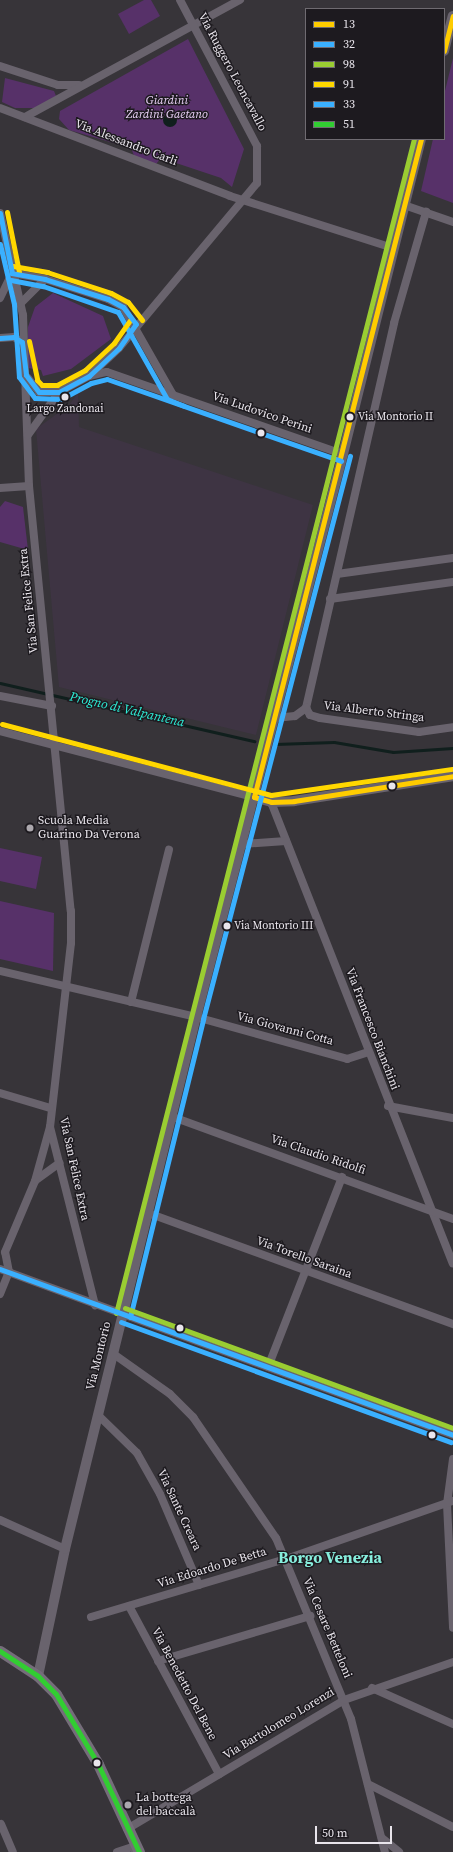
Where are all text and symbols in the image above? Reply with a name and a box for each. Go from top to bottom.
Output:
legend [305,8,445,140]
street label: Via Ruggero Leoncavallo [195,10,269,134]
text: 13 [343,16,355,32]
text: 32 [343,36,355,52]
text: 98 [343,56,355,72]
text: 91 [343,76,355,92]
park label: Giardini Zardini Gaetano [126,94,208,122]
text: 33 [343,96,355,112]
text: 51 [343,116,355,132]
street label: Via Alessandro Carli [73,117,179,169]
street label: Via Ludovico Perini [210,389,314,437]
marker: Largo Zandonai [60,392,70,402]
place label: Largo Zandonai [27,402,103,416]
place label: Via Montorio II [358,410,433,424]
marker: Via Montorio II [345,412,355,422]
unlabelled marker [256,428,266,438]
street label: Via San Felice Extra [16,548,42,654]
water label: Progno di Valpantena [68,689,186,731]
street label: Via Alberto Stringa [323,699,425,725]
unlabelled marker [387,781,397,791]
place label: Scuola Media Guarino Da Verona [38,814,140,842]
marker: Scuola Media Guarino Da Verona [25,823,35,833]
place label: Via Montorio III [234,919,313,933]
marker: Via Montorio III [222,921,232,931]
street label: Via Francesco Bianchini [342,966,402,1092]
street label: Via Giovanni Cotta [235,1009,335,1049]
street label: Via San Felice Extra [56,1116,92,1222]
street label: Via Claudio Ridolfi [269,1132,367,1178]
street label: Via Torello Saraina [254,1234,354,1282]
street label: Via Montorio [84,1320,114,1392]
unlabelled marker [175,1323,185,1333]
unlabelled marker [427,1430,437,1440]
street label: Via Sante Creara [154,1467,204,1553]
street label: Via Edoardo De Betta [156,1545,268,1591]
district label: Borgo Venezia [278,1547,382,1567]
street label: Via Cesare Betteloni [299,1576,355,1680]
street label: Via Benedetto Del Bene [148,1625,220,1743]
street label: Via Bartolomeo Lorenzi [221,1685,337,1763]
unlabelled marker [92,1758,102,1768]
place label: La bottega del baccalà [136,1791,196,1819]
marker: La bottega del baccalà [123,1800,133,1810]
scale bar [317,1818,394,1844]
text: 50 m [322,1825,348,1841]

